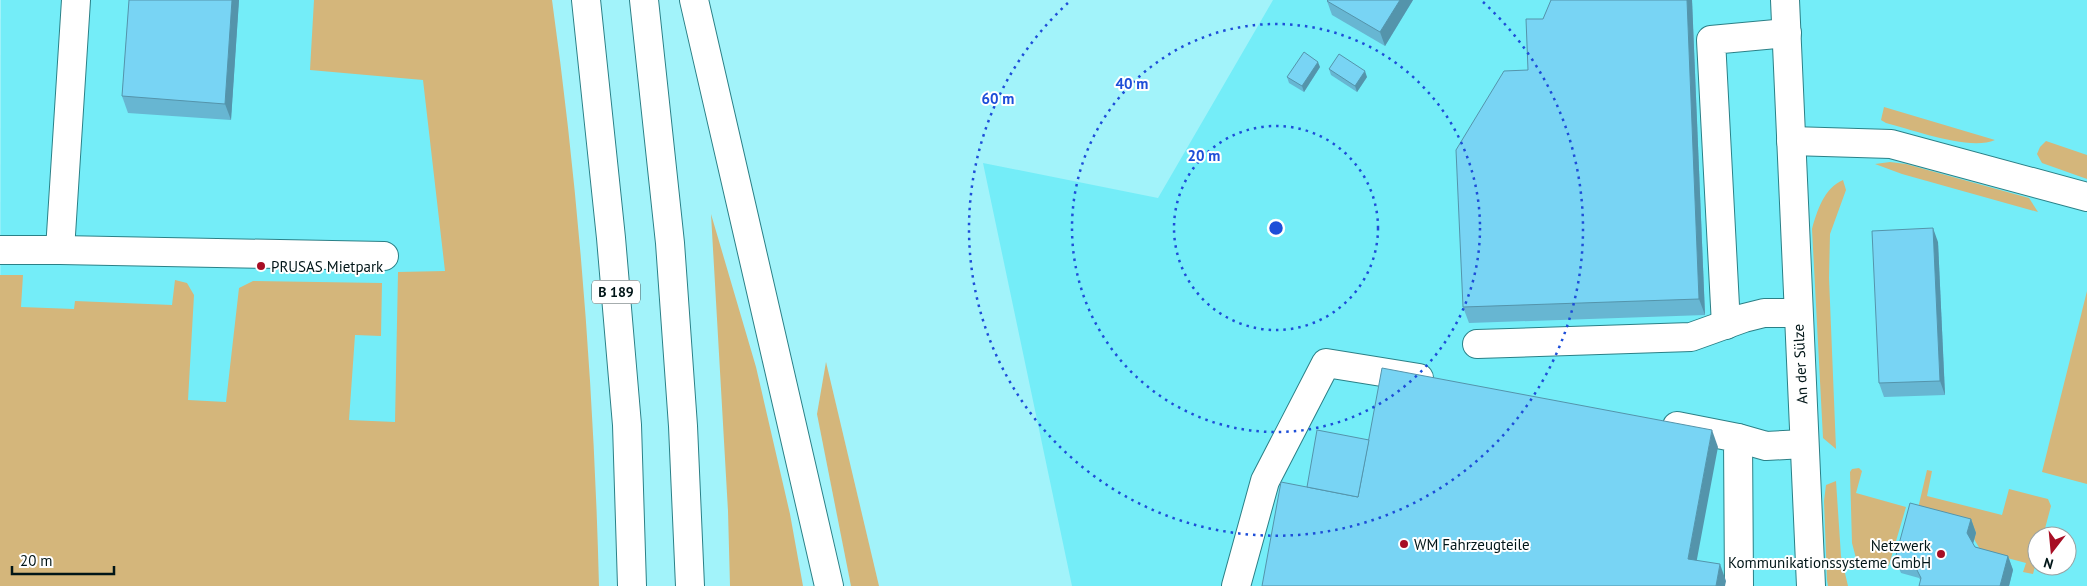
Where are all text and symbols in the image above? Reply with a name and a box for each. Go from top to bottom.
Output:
text: 40 m [1116,74,1148,93]
text: 60 m [982,89,1014,108]
text: 20 m [1188,146,1220,165]
centre of rings [1267,219,1285,237]
place label: PRUSAS Mietpark [271,257,384,276]
marker: PRUSAS Mietpark [255,260,267,272]
road number: B 189 [592,280,640,304]
street label: An der Sülze [1788,323,1812,405]
north arrow [2027,526,2077,576]
place label: WM Fahrzeugteile [1414,535,1530,554]
place label: Netzwerk Kommunikationssysteme GmbH [1728,536,1932,572]
marker: WM Fahrzeugteile [1398,538,1410,550]
scale bar [12,544,115,576]
marker: Netzwerk Kommunikationssysteme GmbH [1935,548,1947,560]
text: 20 m [20,551,53,570]
text: N [2042,554,2055,573]

